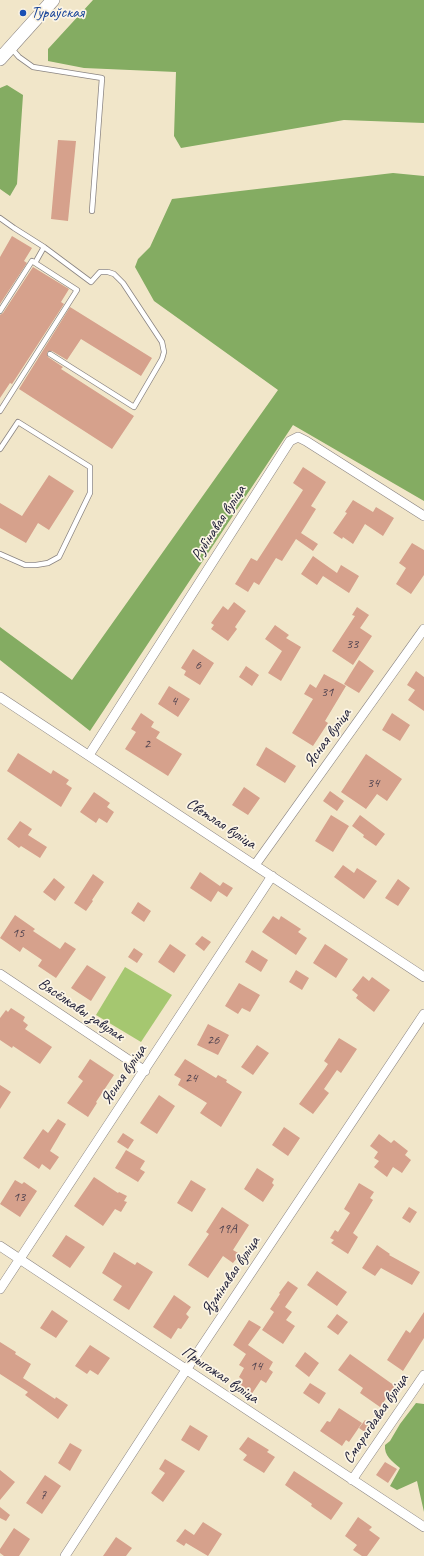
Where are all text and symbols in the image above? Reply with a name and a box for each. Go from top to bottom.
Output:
place label: Тураўская [31,3,84,23]
marker: Тураўская [18,8,28,18]
street label: Рубінавая вуліца [187,482,251,564]
house number: 33 [346,636,358,652]
house number: 6 [195,657,201,673]
house number: 31 [321,684,333,700]
house number: 4 [171,693,177,709]
street label: Ясная вуліца [300,705,356,771]
house number: 2 [144,736,150,752]
house number: 34 [367,775,379,791]
street label: Светлая вуліца [182,794,260,854]
house number: 15 [12,925,24,941]
street label: Вясёлкавы завулак [34,974,128,1046]
house number: 26 [207,1032,219,1048]
street label: Ясная вуліца [97,1041,151,1109]
house number: 24 [185,1070,197,1086]
house number: 13 [13,1189,25,1205]
house number: 19А [217,1221,237,1237]
street label: Язмінавая вуліца [198,1233,264,1319]
street label: Прыгожая вуліца [178,1342,262,1408]
house number: 14 [250,1358,262,1374]
street label: Смарагдавая вуліца [339,1371,413,1467]
house number: 7 [40,1487,46,1503]

